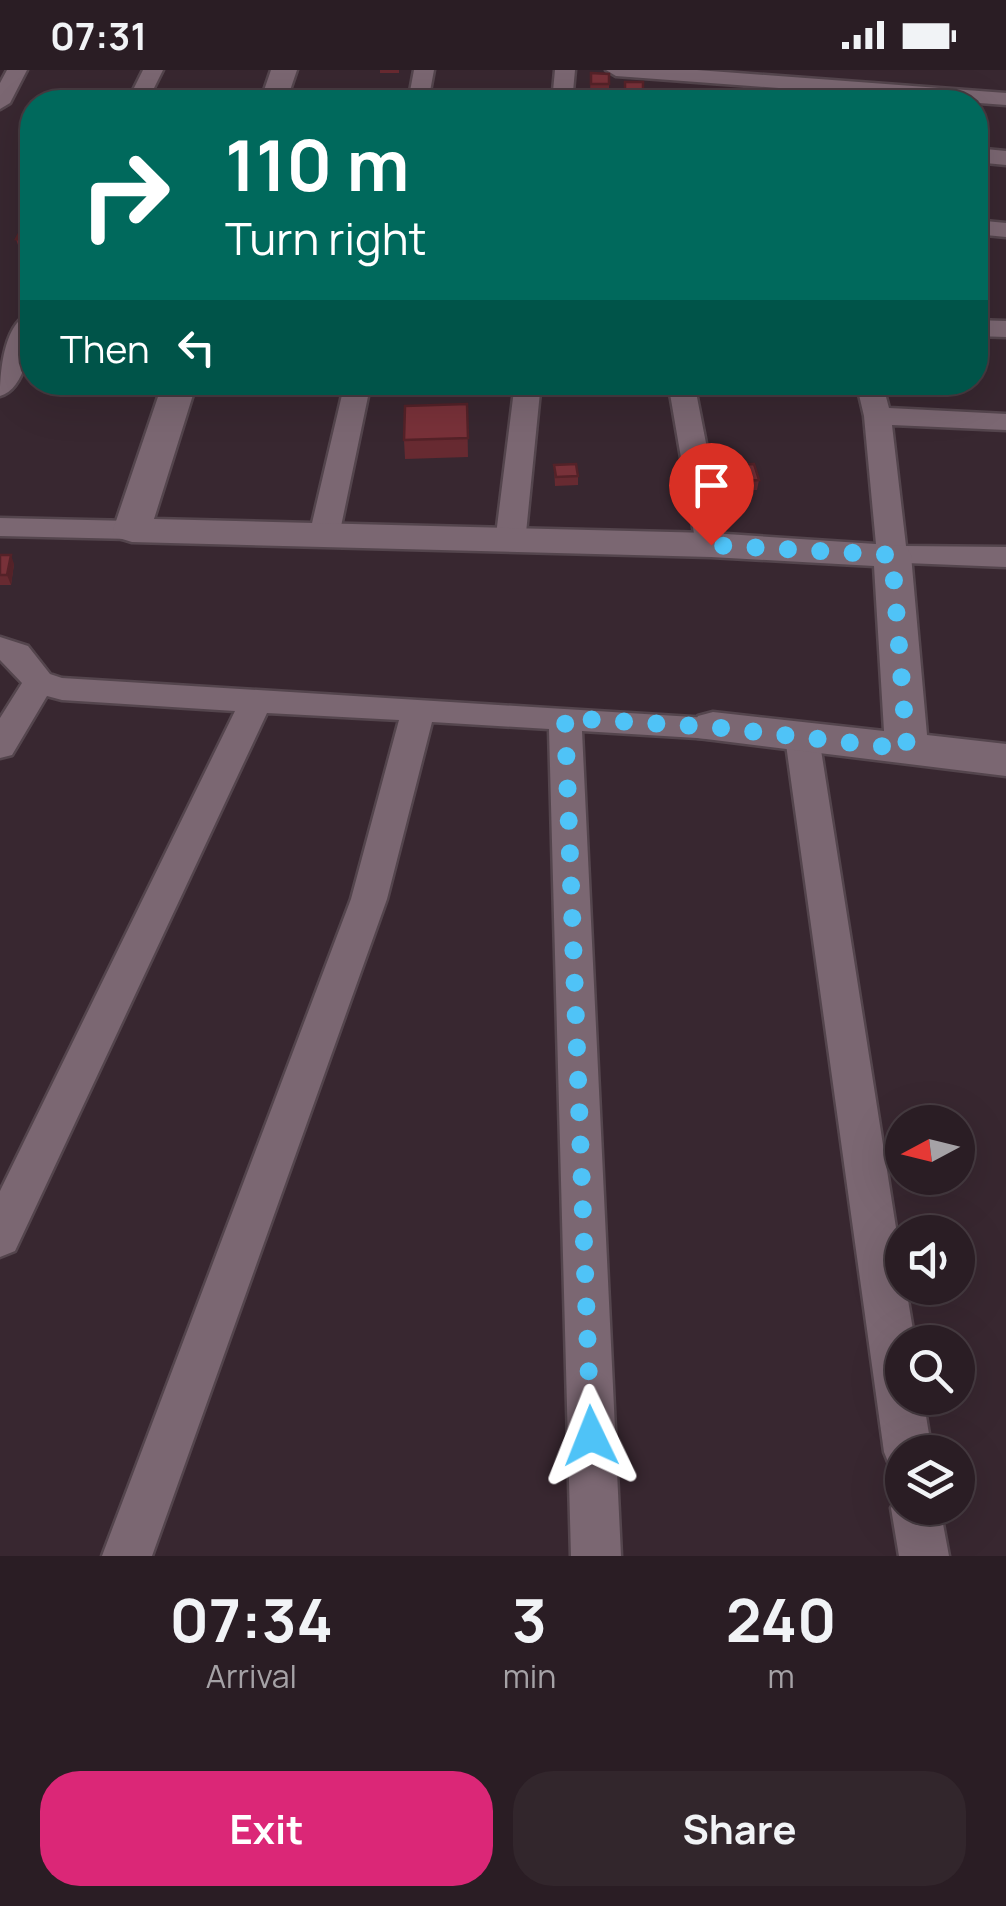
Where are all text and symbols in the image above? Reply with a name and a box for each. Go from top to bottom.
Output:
text: 07:31 [50,9,147,61]
text: 110 m [225,116,409,212]
icon: right [60,130,190,260]
text: Turn right [225,207,426,269]
icon: left [169,320,224,375]
text: Then [60,322,149,374]
pin [669,443,754,546]
icon: arrive [684,458,739,513]
north arrow [885,1105,975,1195]
map controls [885,1105,975,1525]
button: sound [885,1215,975,1305]
button: search [885,1325,975,1415]
position arrow [539,1384,643,1488]
button: layers [885,1435,975,1525]
text: 07:34 [170,1578,333,1660]
text: 3 [512,1578,547,1660]
text: 240 [726,1578,836,1660]
text: Arrival [206,1654,297,1698]
text: min [503,1654,556,1698]
text: m [768,1654,795,1698]
button: Exit [40,1771,493,1886]
button: Share [513,1771,966,1886]

